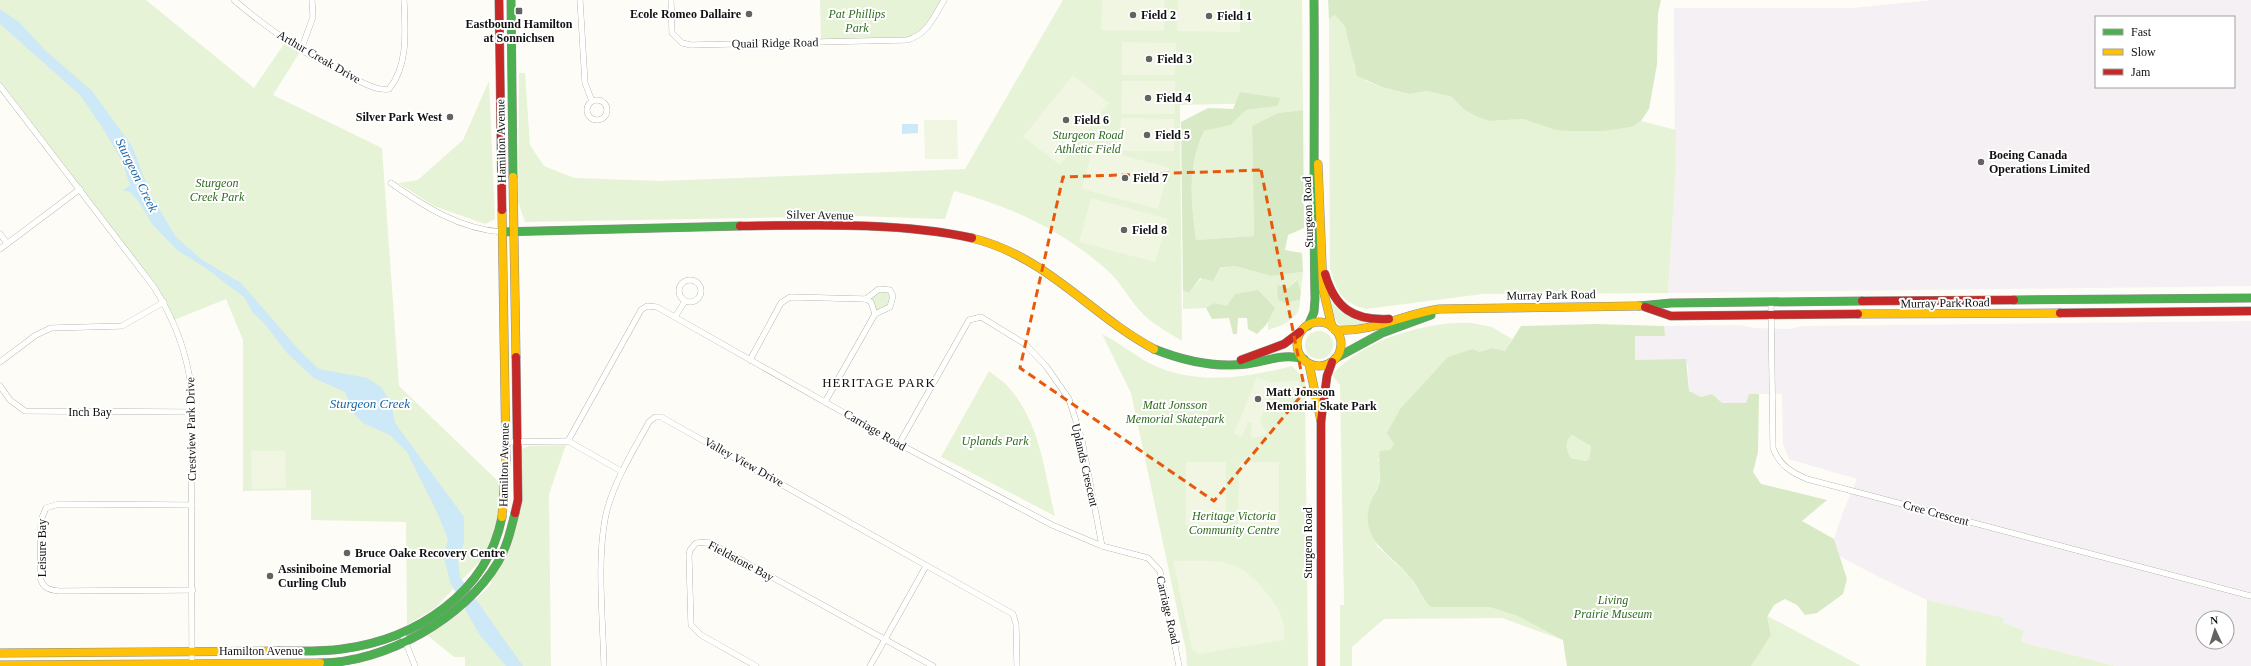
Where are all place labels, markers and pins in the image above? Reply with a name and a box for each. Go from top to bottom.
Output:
marker: Eastbound Hamilton at Sonnichsen [514,6,524,16]
place label: Ecole Romeo Dallaire [630,7,742,21]
place label: Field 2 [1141,8,1176,22]
marker: Ecole Romeo Dallaire [744,9,754,19]
place label: Field 1 [1217,9,1252,23]
marker: Field 2 [1128,10,1138,20]
marker: Field 1 [1204,11,1214,21]
place label: Eastbound Hamilton at Sonnichsen [465,17,573,45]
place label: Field 3 [1157,52,1192,66]
marker: Field 3 [1144,54,1154,64]
place label: Field 4 [1156,91,1191,105]
marker: Field 4 [1143,93,1153,103]
place label: Silver Park West [356,110,442,124]
marker: Silver Park West [445,112,455,122]
place label: Field 6 [1074,113,1109,127]
marker: Field 6 [1061,115,1071,125]
place label: Field 5 [1155,128,1190,142]
marker: Field 5 [1142,130,1152,140]
place label: Boeing Canada Operations Limited [1989,148,2090,176]
marker: Boeing Canada Operations Limited [1976,157,1986,167]
place label: Field 7 [1133,171,1168,185]
marker: Field 7 [1120,173,1130,183]
place label: Field 8 [1132,223,1167,237]
marker: Field 8 [1119,225,1129,235]
place label: Matt Jonsson Memorial Skate Park [1266,385,1377,413]
marker: Matt Jonsson Memorial Skate Park [1253,394,1263,404]
place label: Bruce Oake Recovery Centre [355,546,506,560]
marker: Bruce Oake Recovery Centre [342,548,352,558]
place label: Assiniboine Memorial Curling Club [278,562,392,590]
marker: Assiniboine Memorial Curling Club [265,571,275,581]

